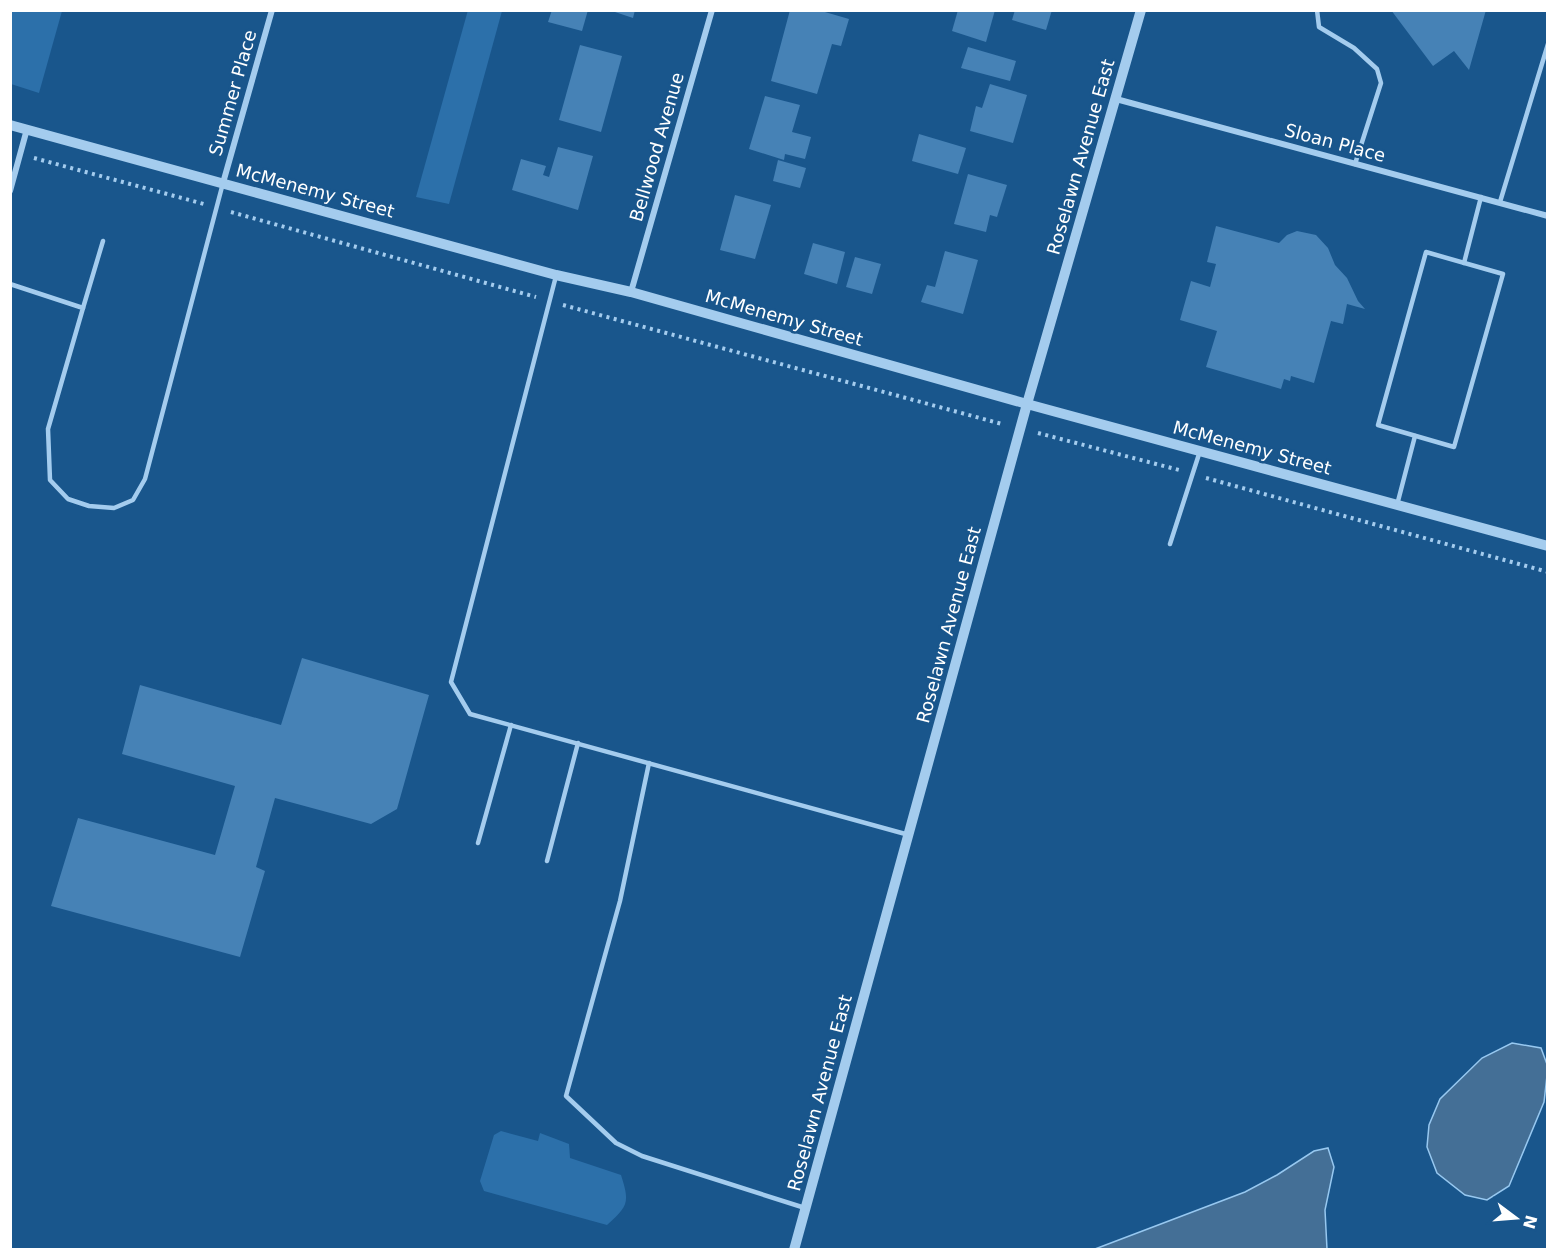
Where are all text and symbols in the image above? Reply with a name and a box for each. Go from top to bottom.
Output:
street label: Summer Place [205,28,261,158]
street label: Roselawn Avenue East [1043,57,1119,257]
street label: Bellwood Avenue [625,70,688,224]
street label: Sloan Place [1282,119,1388,166]
street label: McMenemy Street [234,159,397,222]
street label: McMenemy Street [703,285,865,350]
street label: McMenemy Street [1171,416,1334,479]
street label: Roselawn Avenue East [912,524,985,725]
street label: Roselawn Avenue East [783,992,856,1193]
north arrow [1486,1188,1546,1248]
text: N [1519,1213,1541,1231]

